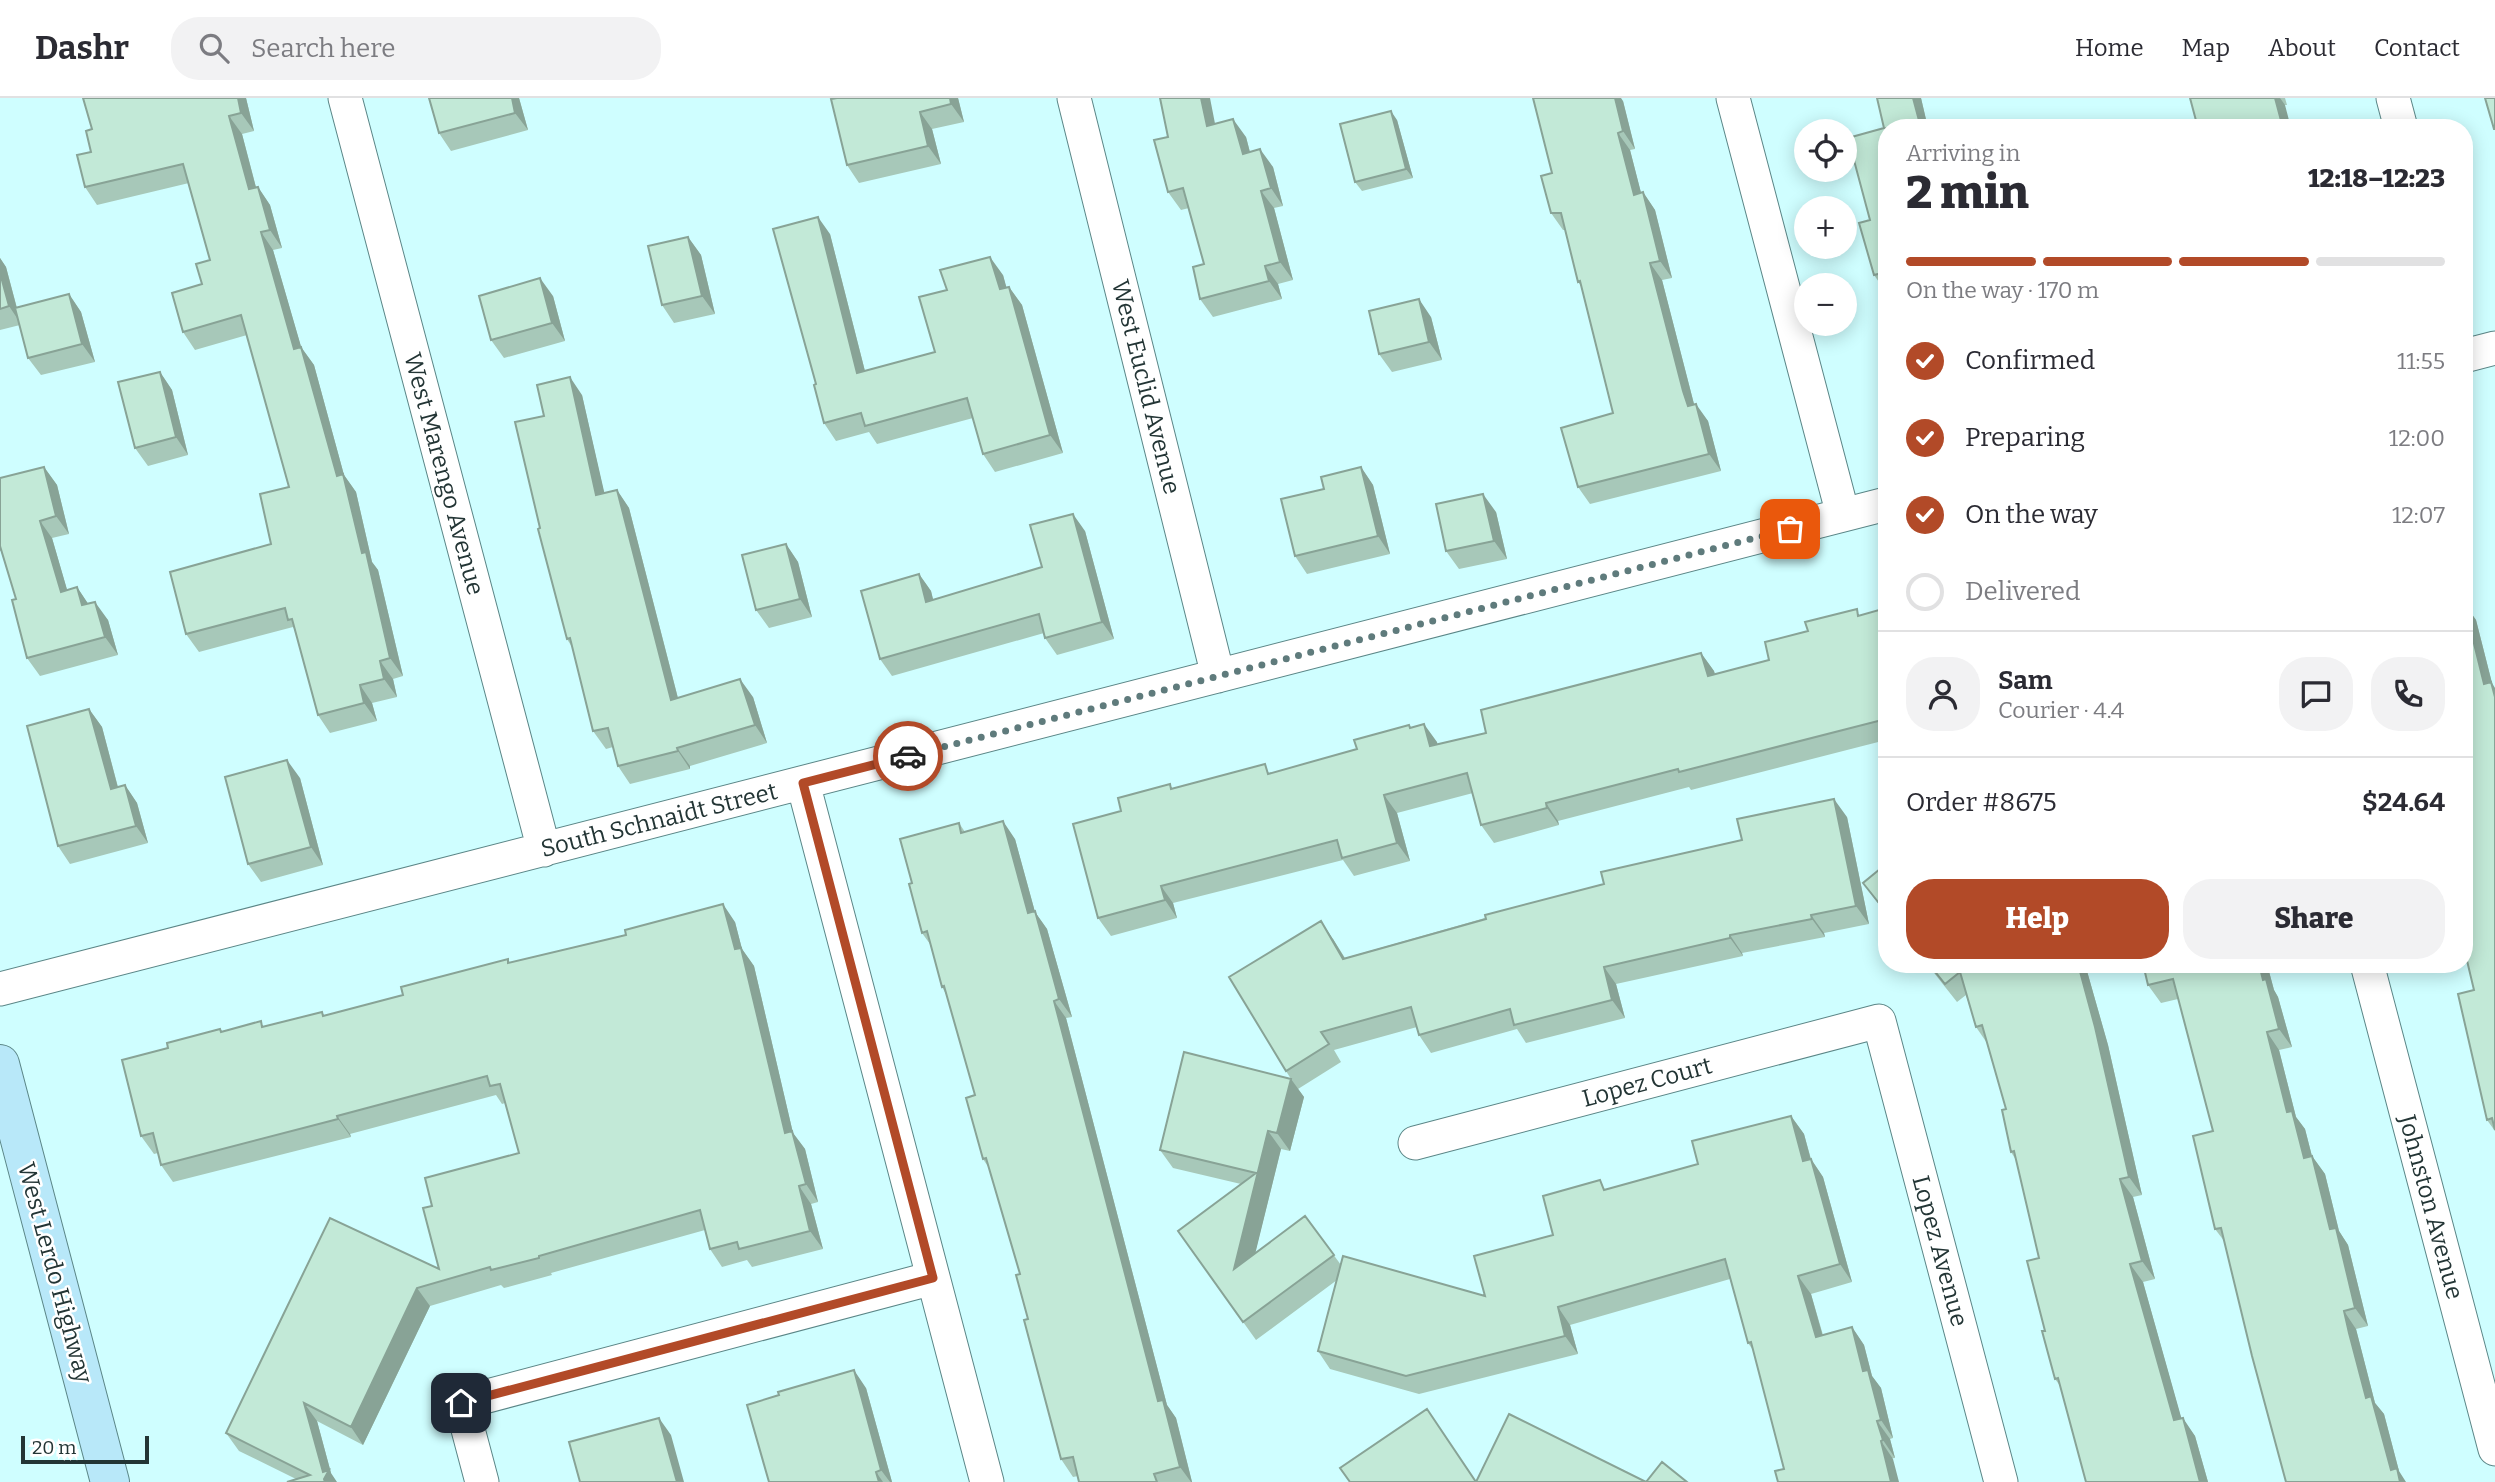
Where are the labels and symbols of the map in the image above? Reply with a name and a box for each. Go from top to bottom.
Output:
street label: West Euclid Avenue [1106,277,1186,497]
street label: West Marengo Avenue [398,350,490,598]
pin [1760,499,1820,559]
courier [873,721,943,791]
street label: South Schnaidt Street [538,777,780,863]
street label: Lopez Court [1579,1051,1715,1113]
street label: Johnston Avenue [2393,1111,2469,1302]
street label: West Lerdo Highway [12,1160,98,1387]
street label: Lopez Avenue [1906,1173,1974,1329]
pin [431,1373,491,1433]
scale bar [21,1433,149,1465]

